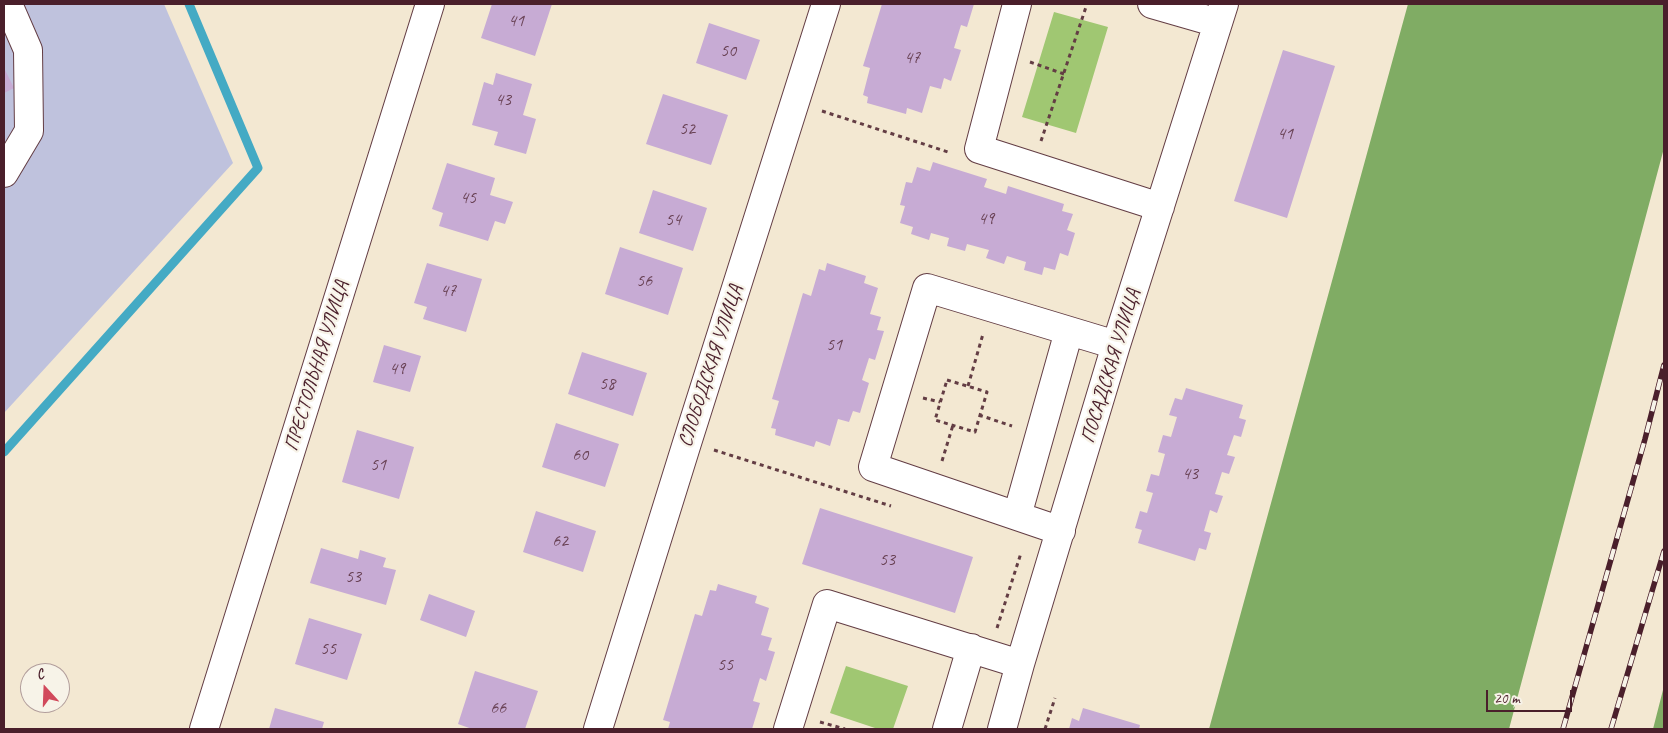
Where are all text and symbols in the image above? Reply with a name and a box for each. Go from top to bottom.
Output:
house number: 41 [508,10,524,32]
house number: 50 [720,40,736,62]
house number: 47 [904,47,920,69]
house number: 43 [495,89,511,111]
house number: 52 [679,118,695,140]
house number: 41 [1277,123,1293,145]
house number: 45 [460,187,476,209]
house number: 49 [978,208,994,230]
house number: 54 [665,209,681,231]
house number: 56 [636,270,652,292]
street label: ПРЕСТОЛЬНАЯ УЛИЦА [280,278,354,454]
house number: 47 [440,280,456,302]
street label: СЛОБОДСКАЯ УЛИЦА [673,282,749,450]
street label: ПОСАДСКАЯ УЛИЦА [1076,286,1146,446]
house number: 51 [826,334,842,356]
house number: 49 [389,358,405,380]
house number: 58 [599,373,615,395]
house number: 60 [572,444,588,466]
house number: 51 [370,454,386,476]
house number: 43 [1182,463,1198,485]
house number: 62 [552,530,568,552]
house number: 53 [879,549,895,571]
house number: 53 [345,566,361,588]
house number: 55 [320,638,336,660]
house number: 55 [717,654,733,676]
north arrow [20,663,70,713]
text: С [34,665,46,684]
scale bar [1488,680,1574,712]
text: 20 m [1494,689,1520,708]
house number: 66 [490,697,506,719]

